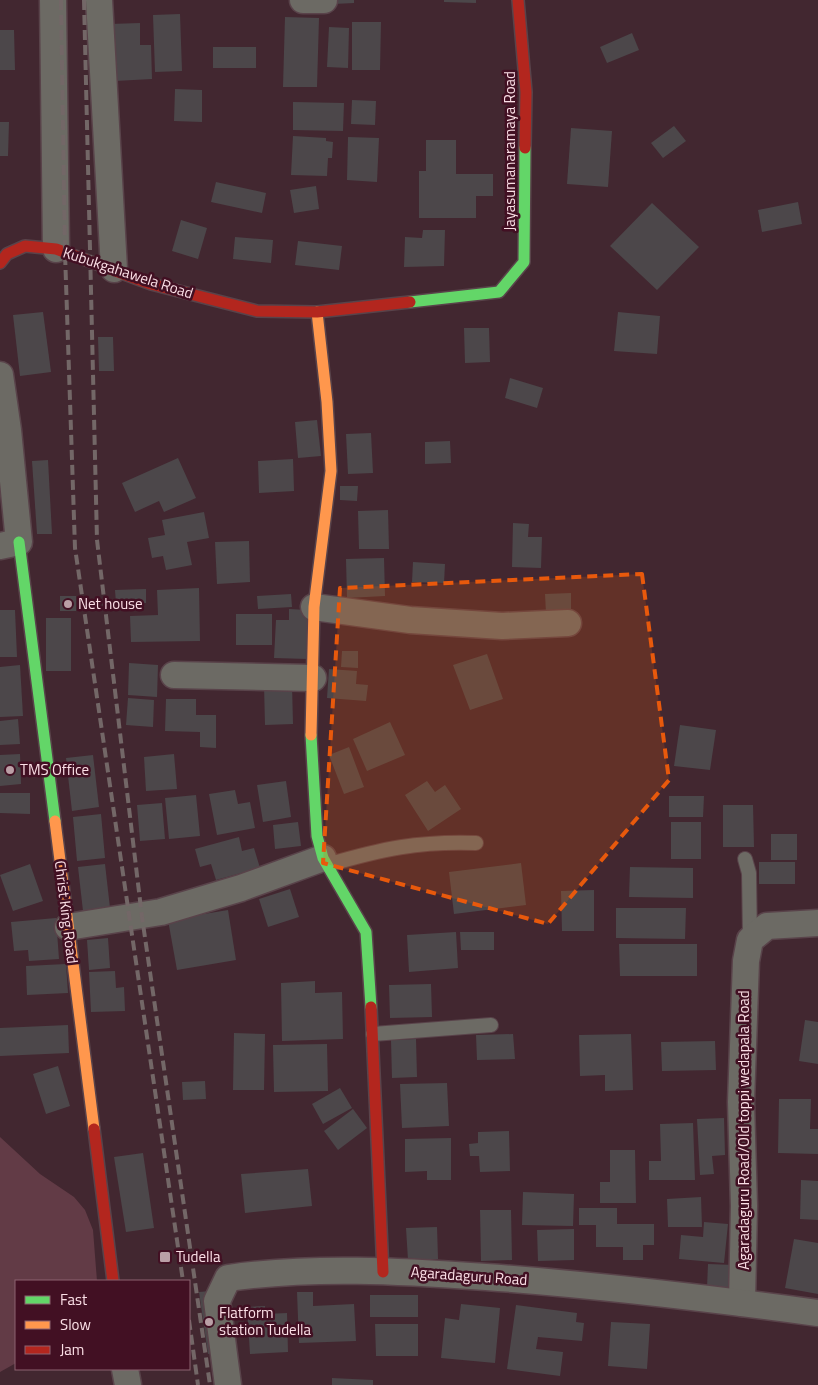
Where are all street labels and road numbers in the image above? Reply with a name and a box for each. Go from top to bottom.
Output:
street label: Jayasumanaramaya Road [498,71,521,231]
street label: Kubukgahawela Road [60,241,196,304]
street label: Christ King Road [49,859,84,965]
street label: Agaradaguru Road/Old toppi wedapala Road [732,990,755,1270]
street label: Agaradaguru Road [410,1260,528,1291]

